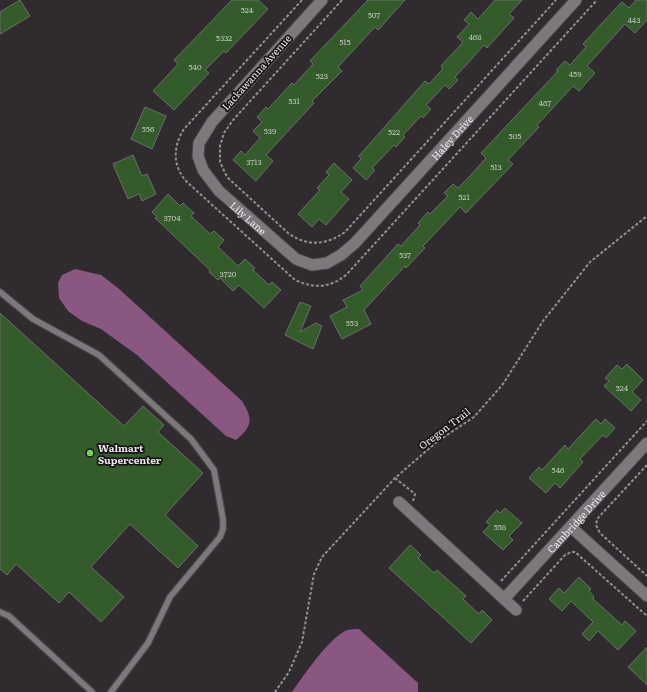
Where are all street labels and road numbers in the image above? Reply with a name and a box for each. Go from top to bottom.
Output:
street label: Lackawanna Avenue [218,31,294,113]
street label: Haley Drive [427,111,476,163]
street label: Lily Lane [227,197,270,237]
street label: Oregon Trail [415,403,473,452]
street label: Cambridge Drive [543,486,608,556]

